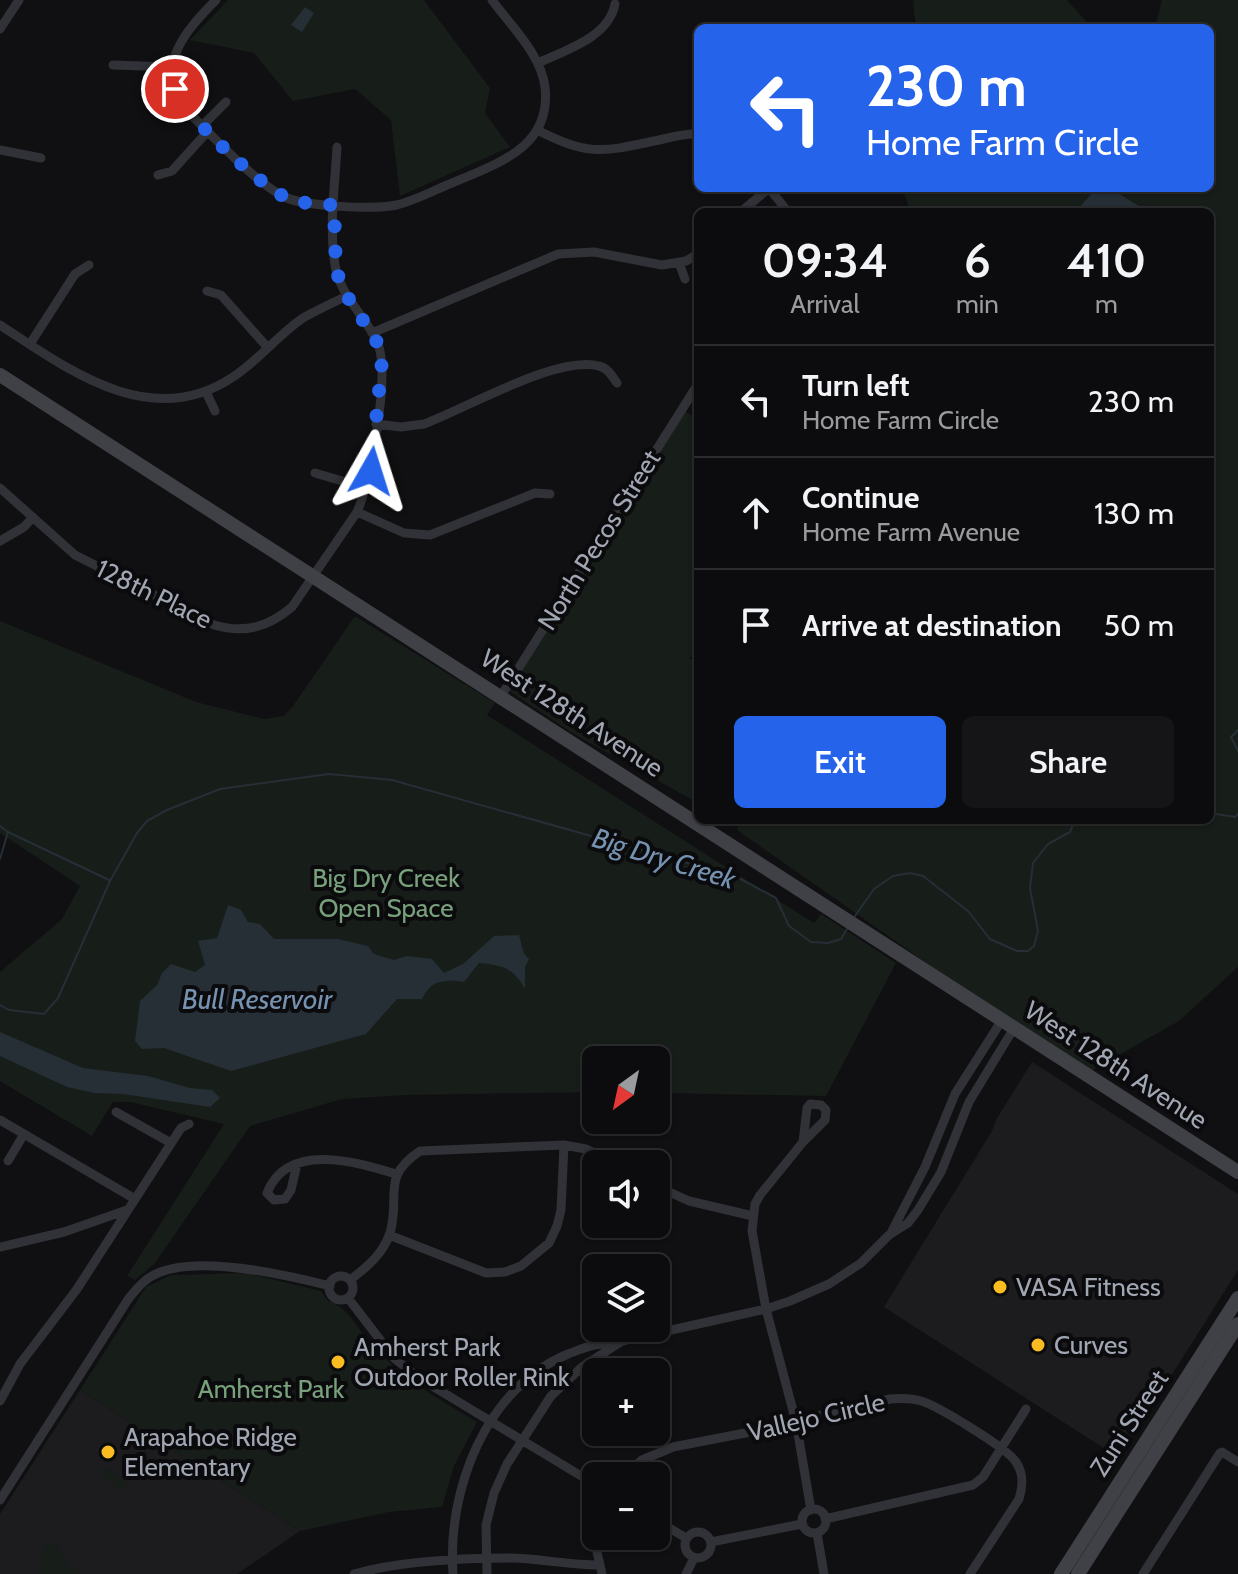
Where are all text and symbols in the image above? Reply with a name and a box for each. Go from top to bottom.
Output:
text: 230 m [866,52,1027,120]
pin [141,55,209,123]
icon: left [734,56,838,160]
icon: arrive [153,67,197,111]
text: Home Farm Circle [866,120,1139,164]
text: 09:34 [762,231,888,289]
text: 6 [964,231,991,289]
text: 410 [1067,231,1146,289]
text: Arrival [790,288,860,320]
text: min [956,288,999,320]
text: m [1095,288,1118,320]
text: Turn left [802,367,910,404]
icon: left [734,379,778,423]
text: 230 m [1088,383,1174,420]
text: Home Farm Circle [802,404,999,436]
position arrow [329,429,413,513]
street label: North Pecos Street [531,444,667,636]
text: Continue [802,479,919,516]
icon: ahead [734,491,778,535]
text: 130 m [1094,495,1174,532]
text: Home Farm Avenue [802,516,1020,548]
street label: 128th Place [91,552,217,636]
icon: arrive [734,603,778,647]
text: Arrive at destination [802,607,1062,644]
text: 50 m [1104,607,1174,644]
street label: West 128th Avenue [475,642,669,784]
button: Exit [734,716,946,808]
button: Share [962,716,1174,808]
water label: Big Dry Creek [588,820,741,896]
park label: Big Dry Creek Open Space [312,862,460,924]
water label: Bull Reservoir [182,982,333,1016]
street label: West 128th Avenue [1019,994,1213,1136]
north arrow [582,1046,670,1134]
map controls [582,1046,670,1550]
button: sound [582,1150,670,1238]
button: layers [582,1254,670,1342]
place label: VASA Fitness [1016,1271,1161,1303]
marker: VASA Fitness [991,1278,1009,1296]
place label: Curves [1054,1329,1128,1361]
place label: Amherst Park Outdoor Roller Rink [354,1331,570,1393]
marker: Curves [1029,1336,1047,1354]
marker: Amherst Park Outdoor Roller Rink [329,1353,347,1371]
button: + [582,1358,670,1446]
street label: Zuni Street [1083,1364,1175,1482]
park label: Amherst Park [198,1373,345,1405]
street label: Vallejo Circle [744,1386,888,1448]
place label: Arapahoe Ridge Elementary [124,1421,297,1483]
marker: Arapahoe Ridge Elementary [99,1443,117,1461]
button: − [582,1462,670,1550]

